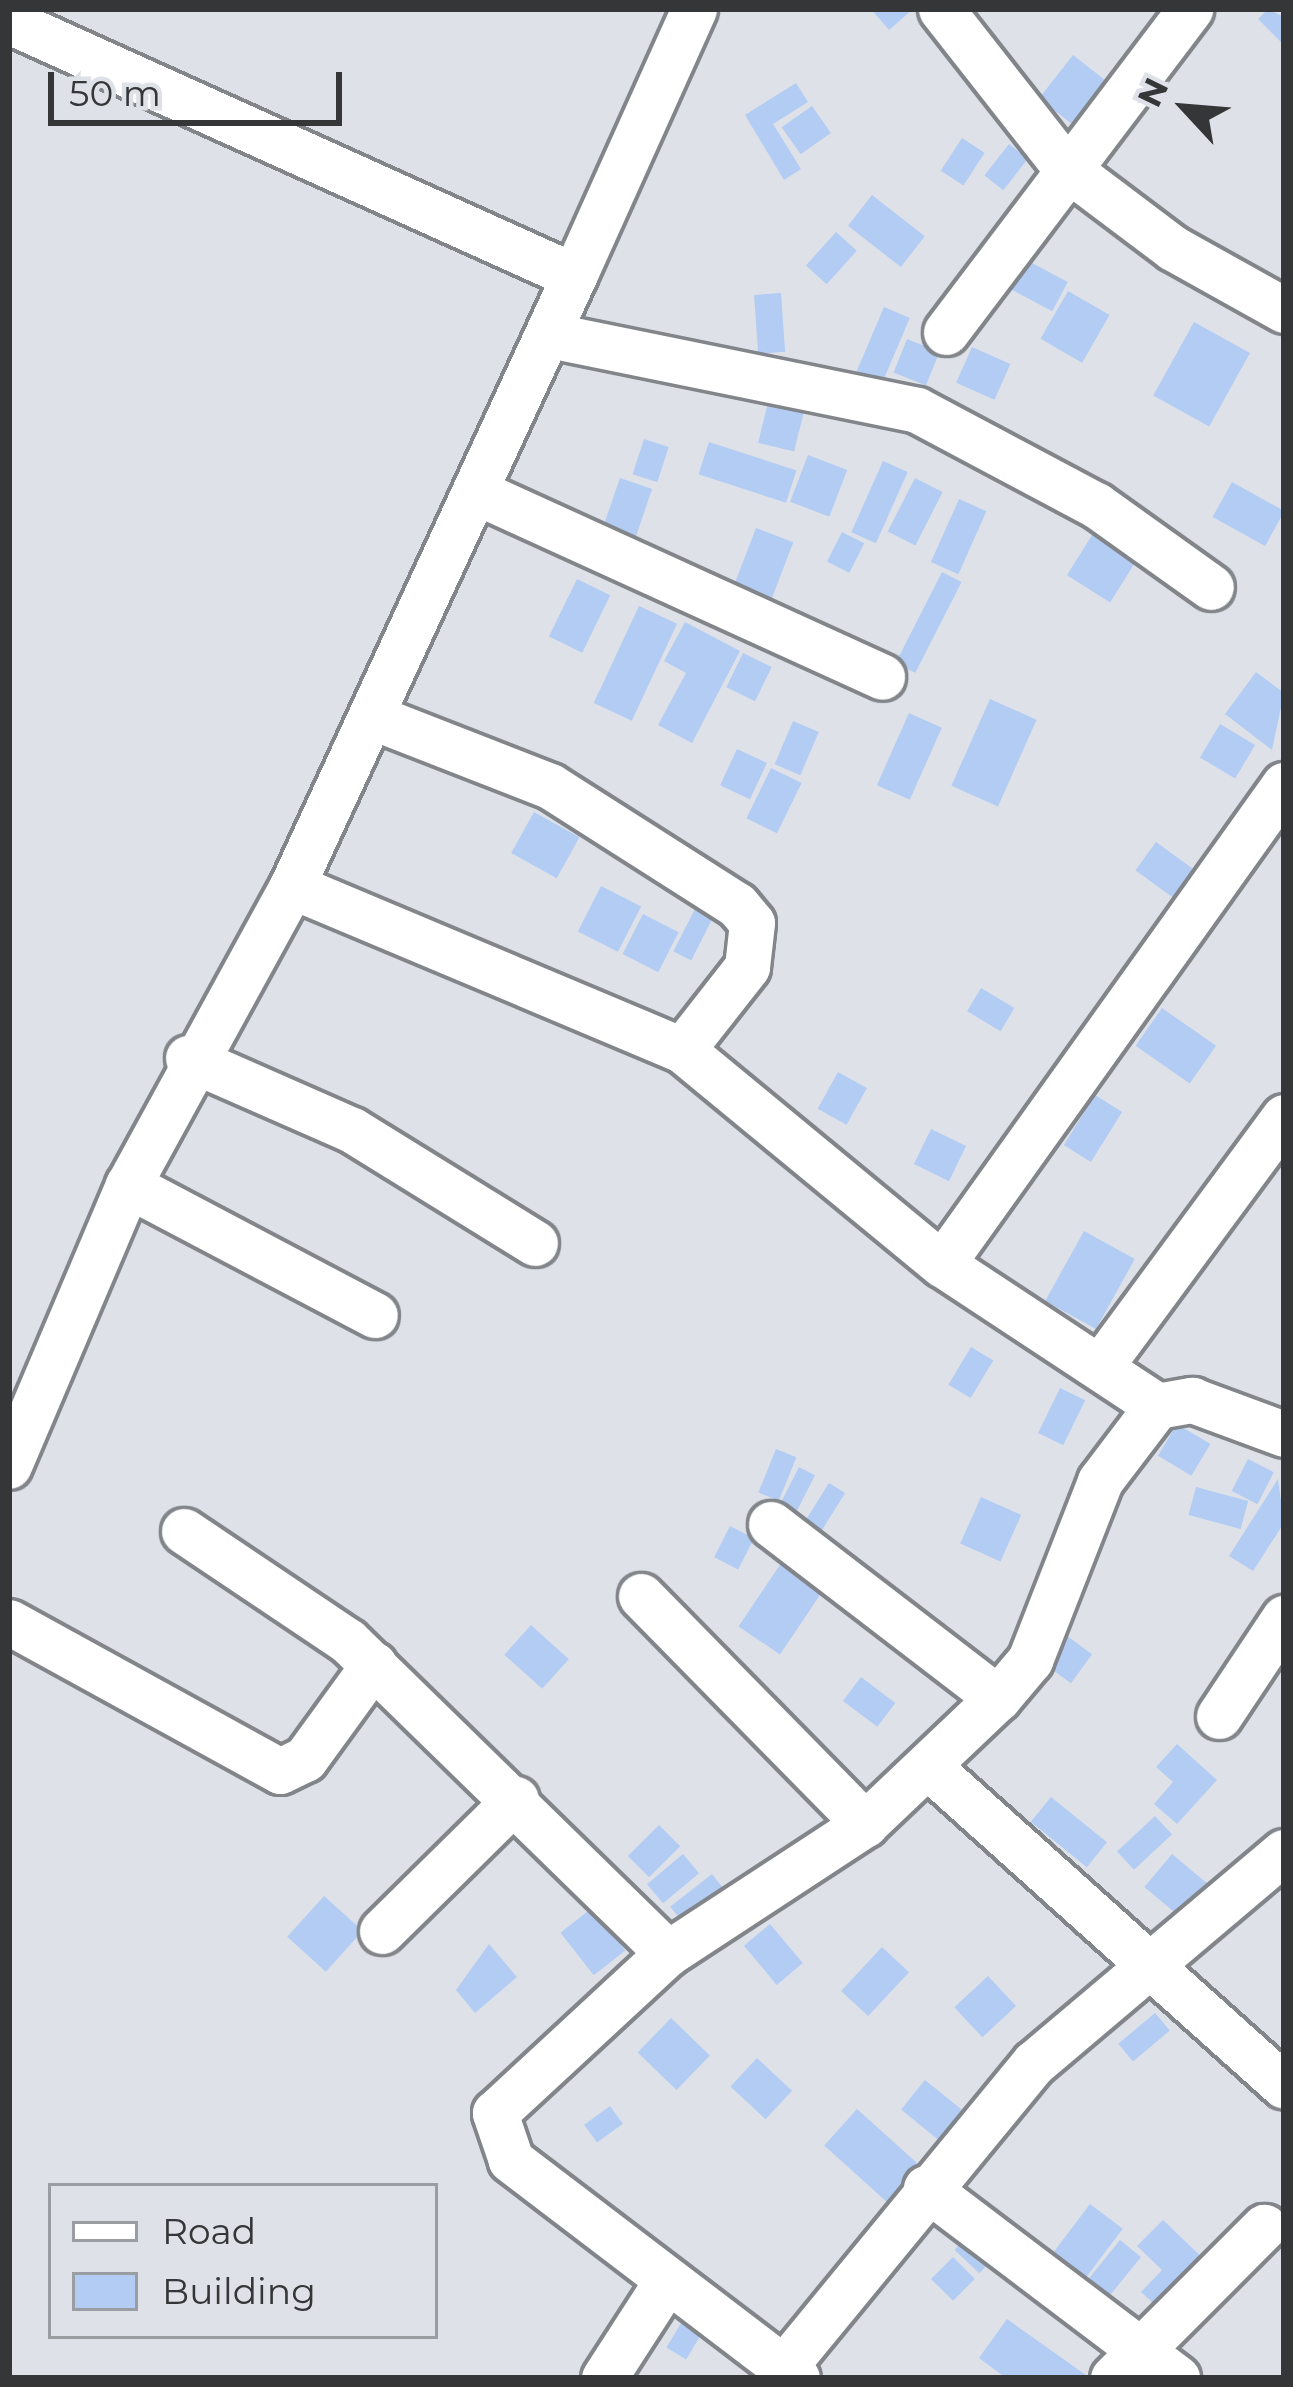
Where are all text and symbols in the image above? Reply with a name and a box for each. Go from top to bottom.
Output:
scale bar [54,48,348,122]
north arrow [1125,48,1245,168]
text: 50 m [69,71,161,115]
text: N [1129,71,1176,113]
legend [48,2183,438,2339]
text: Road [162,2209,256,2253]
text: Building [162,2269,316,2313]

